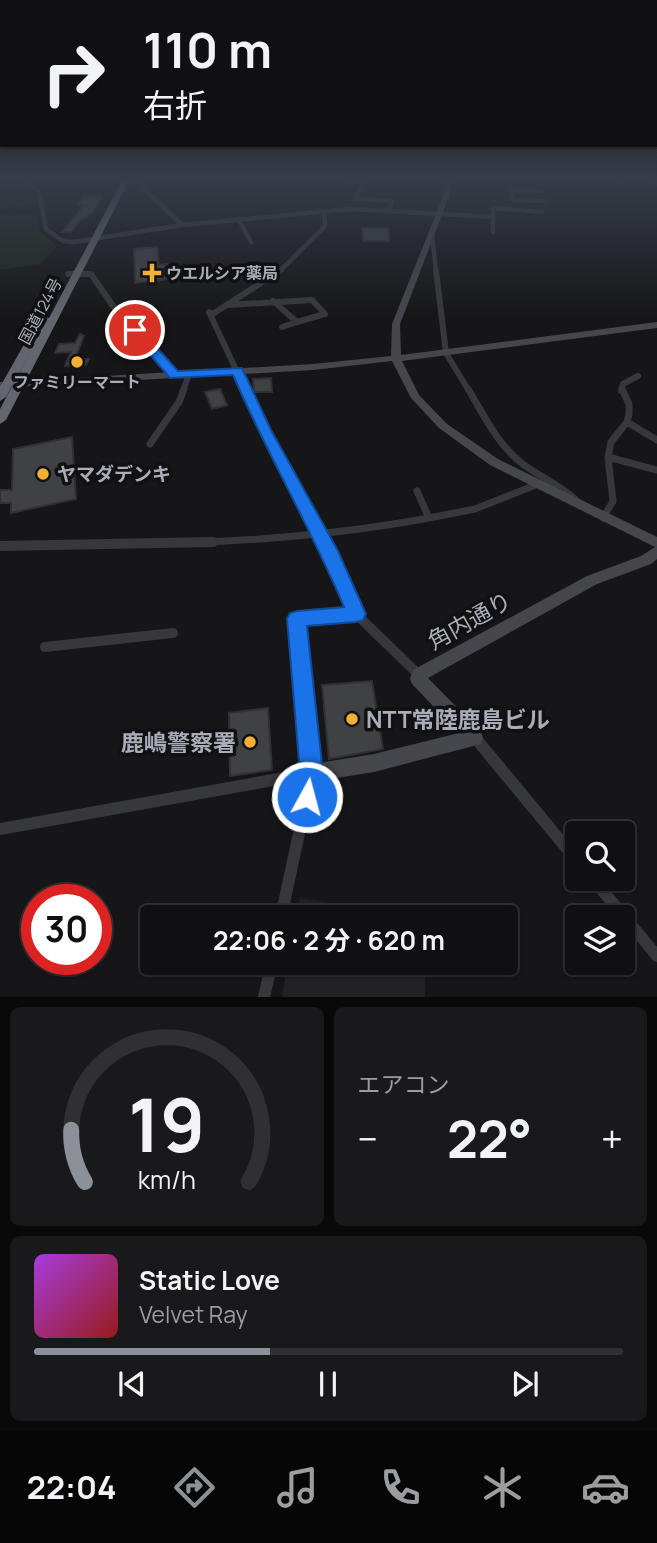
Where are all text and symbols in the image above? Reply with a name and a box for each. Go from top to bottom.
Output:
text: 110 m [143,16,272,83]
icon: right [28,28,119,119]
text: 右折 [143,83,207,127]
place label: ウエルシア薬局 [166,262,278,284]
marker: ウエルシア薬局 [144,265,160,281]
street label: 国道124号 [13,274,67,348]
pin [105,300,165,360]
icon: arrive [116,311,154,349]
marker: ファミリーマート [69,354,85,370]
place label: ファミリーマート [13,371,141,393]
place label: ヤマダデンキ [57,461,171,487]
marker: ヤマダデンキ [35,466,51,482]
street label: 角内通り [421,584,517,656]
place label: NTT常陸鹿島ビル [366,703,550,735]
marker: NTT常陸鹿島ビル [344,711,360,727]
place label: 鹿嶋警察署 [121,726,236,758]
marker: 鹿嶋警察署 [242,734,258,750]
position arrow [270,760,344,834]
map controls [565,821,635,975]
button: search [565,821,635,891]
speed limit sign: 30 [21,884,112,975]
button: layers [565,905,635,975]
text: 22:06 · 2 分 · 620 m [213,922,445,958]
text: エアコン [358,1068,450,1100]
text: 19 [128,1075,205,1175]
text: 22° [447,1103,532,1174]
text: − [358,1112,378,1164]
text: + [601,1112,623,1164]
text: km/h [138,1162,196,1197]
text: Static Love [139,1262,280,1298]
text: Velvet Ray [139,1298,248,1330]
icon: previous [113,1365,151,1403]
icon: pause [309,1365,347,1403]
icon: next [506,1365,544,1403]
icon: directions [170,1463,219,1512]
icon: music [273,1463,322,1512]
icon: phone [376,1463,425,1512]
icon: climate [478,1463,527,1512]
icon: car [581,1463,630,1512]
text: 22:04 [27,1465,116,1509]

